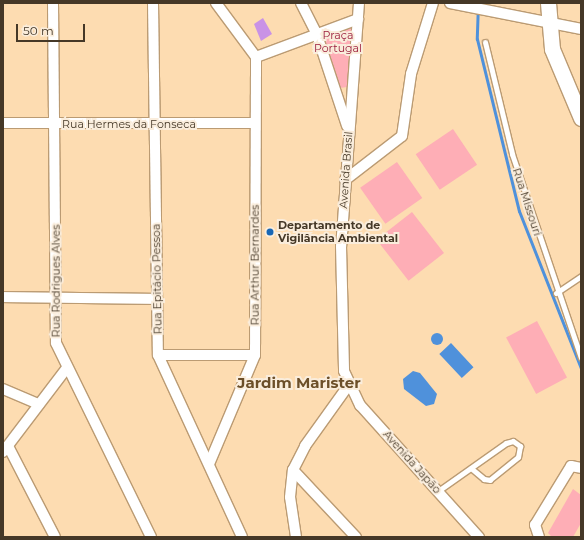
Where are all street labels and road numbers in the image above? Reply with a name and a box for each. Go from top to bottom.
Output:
street label: Rua Hermes da Fonseca [62,117,196,131]
street label: Avenida Brasil [337,131,355,209]
street label: Rua Missouri [510,166,544,238]
street label: Rua Arthur Bernardes [248,205,262,325]
street label: Rua Epitácio Pessoa [149,224,165,334]
street label: Rua Rodrigues Alves [49,225,63,337]
street label: Avenida Japão [380,428,444,496]

